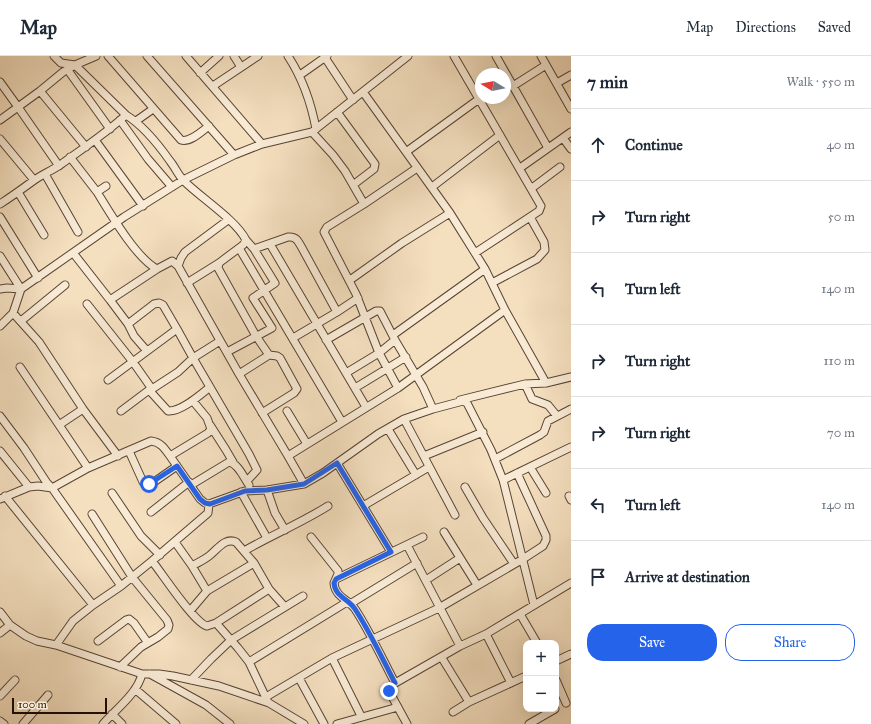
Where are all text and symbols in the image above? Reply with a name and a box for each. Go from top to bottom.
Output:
text: Map [20,16,57,39]
text: Map [686,19,713,36]
text: Directions [735,19,796,36]
text: Saved [818,19,851,36]
north arrow [475,68,511,104]
text: 7 min [587,72,628,93]
text: Walk · 550 m [786,74,855,90]
icon: ahead [587,134,609,156]
text: Continue [625,136,683,154]
text: 40 m [826,137,855,153]
icon: right [587,206,609,228]
text: Turn right [625,208,690,226]
text: 50 m [828,209,855,225]
icon: left [587,278,609,300]
text: Turn left [625,280,681,298]
text: 140 m [821,281,855,297]
icon: right [587,350,609,372]
text: Turn right [625,352,690,370]
text: 110 m [823,353,855,369]
icon: right [587,422,609,444]
text: Turn right [625,424,690,442]
text: 70 m [827,425,855,441]
route start [140,475,158,493]
icon: left [587,494,609,516]
text: Turn left [625,496,681,514]
text: 140 m [821,497,855,513]
icon: arrive [587,566,609,588]
text: Arrive at destination [625,568,750,586]
button: Save [587,624,717,661]
button: Share [725,624,855,661]
map controls [523,640,559,712]
button: + [523,640,559,676]
button: − [523,676,559,712]
route end [380,682,398,700]
scale bar [12,696,107,715]
text: 100 m [18,698,47,711]

